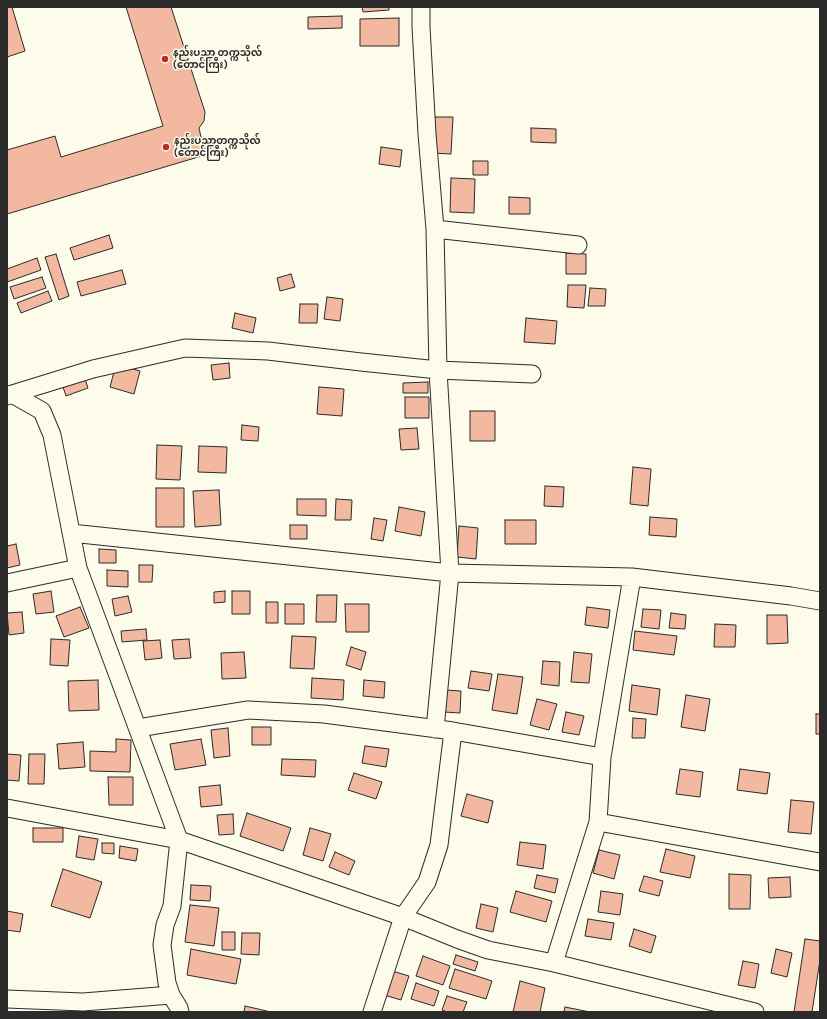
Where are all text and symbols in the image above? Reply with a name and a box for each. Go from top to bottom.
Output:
place label: နည်းပညာ တက္ကသိုလ် (တောင်ကြီး) [173,47,262,70]
marker: နည်းပညာ တက္ကသိုလ် (တောင်ကြီး) [160,54,170,64]
place label: နည်းပညာတက္ကသိုလ် (တောင်ကြီး) [174,135,261,158]
marker: နည်းပညာတက္ကသိုလ် (တောင်ကြီး) [161,142,171,152]

